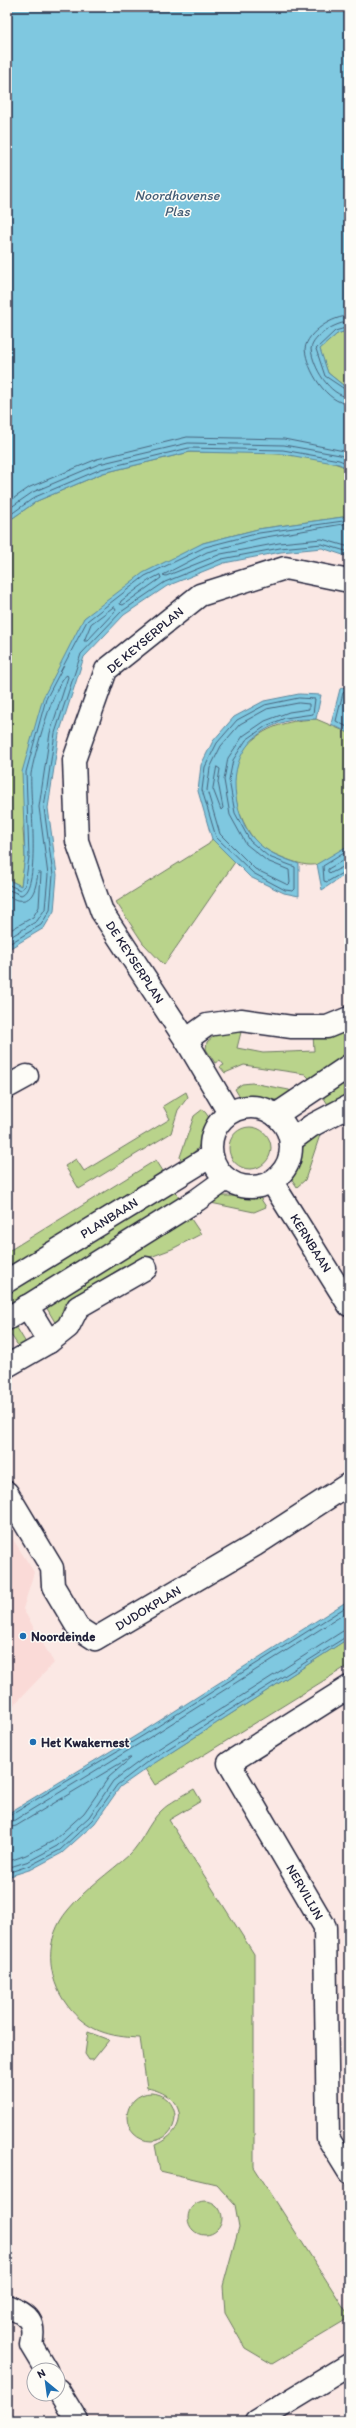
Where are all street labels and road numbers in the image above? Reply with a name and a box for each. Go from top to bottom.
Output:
street label: DE KEYSERPLAN [104,604,186,676]
street label: DE KEYSERPLAN [103,918,167,1006]
street label: PLANBAAN [78,1194,140,1242]
street label: KERNBAAN [287,1211,335,1275]
street label: DUDOKPLAN [112,1582,184,1634]
street label: NERVILIJN [283,1862,327,1922]

